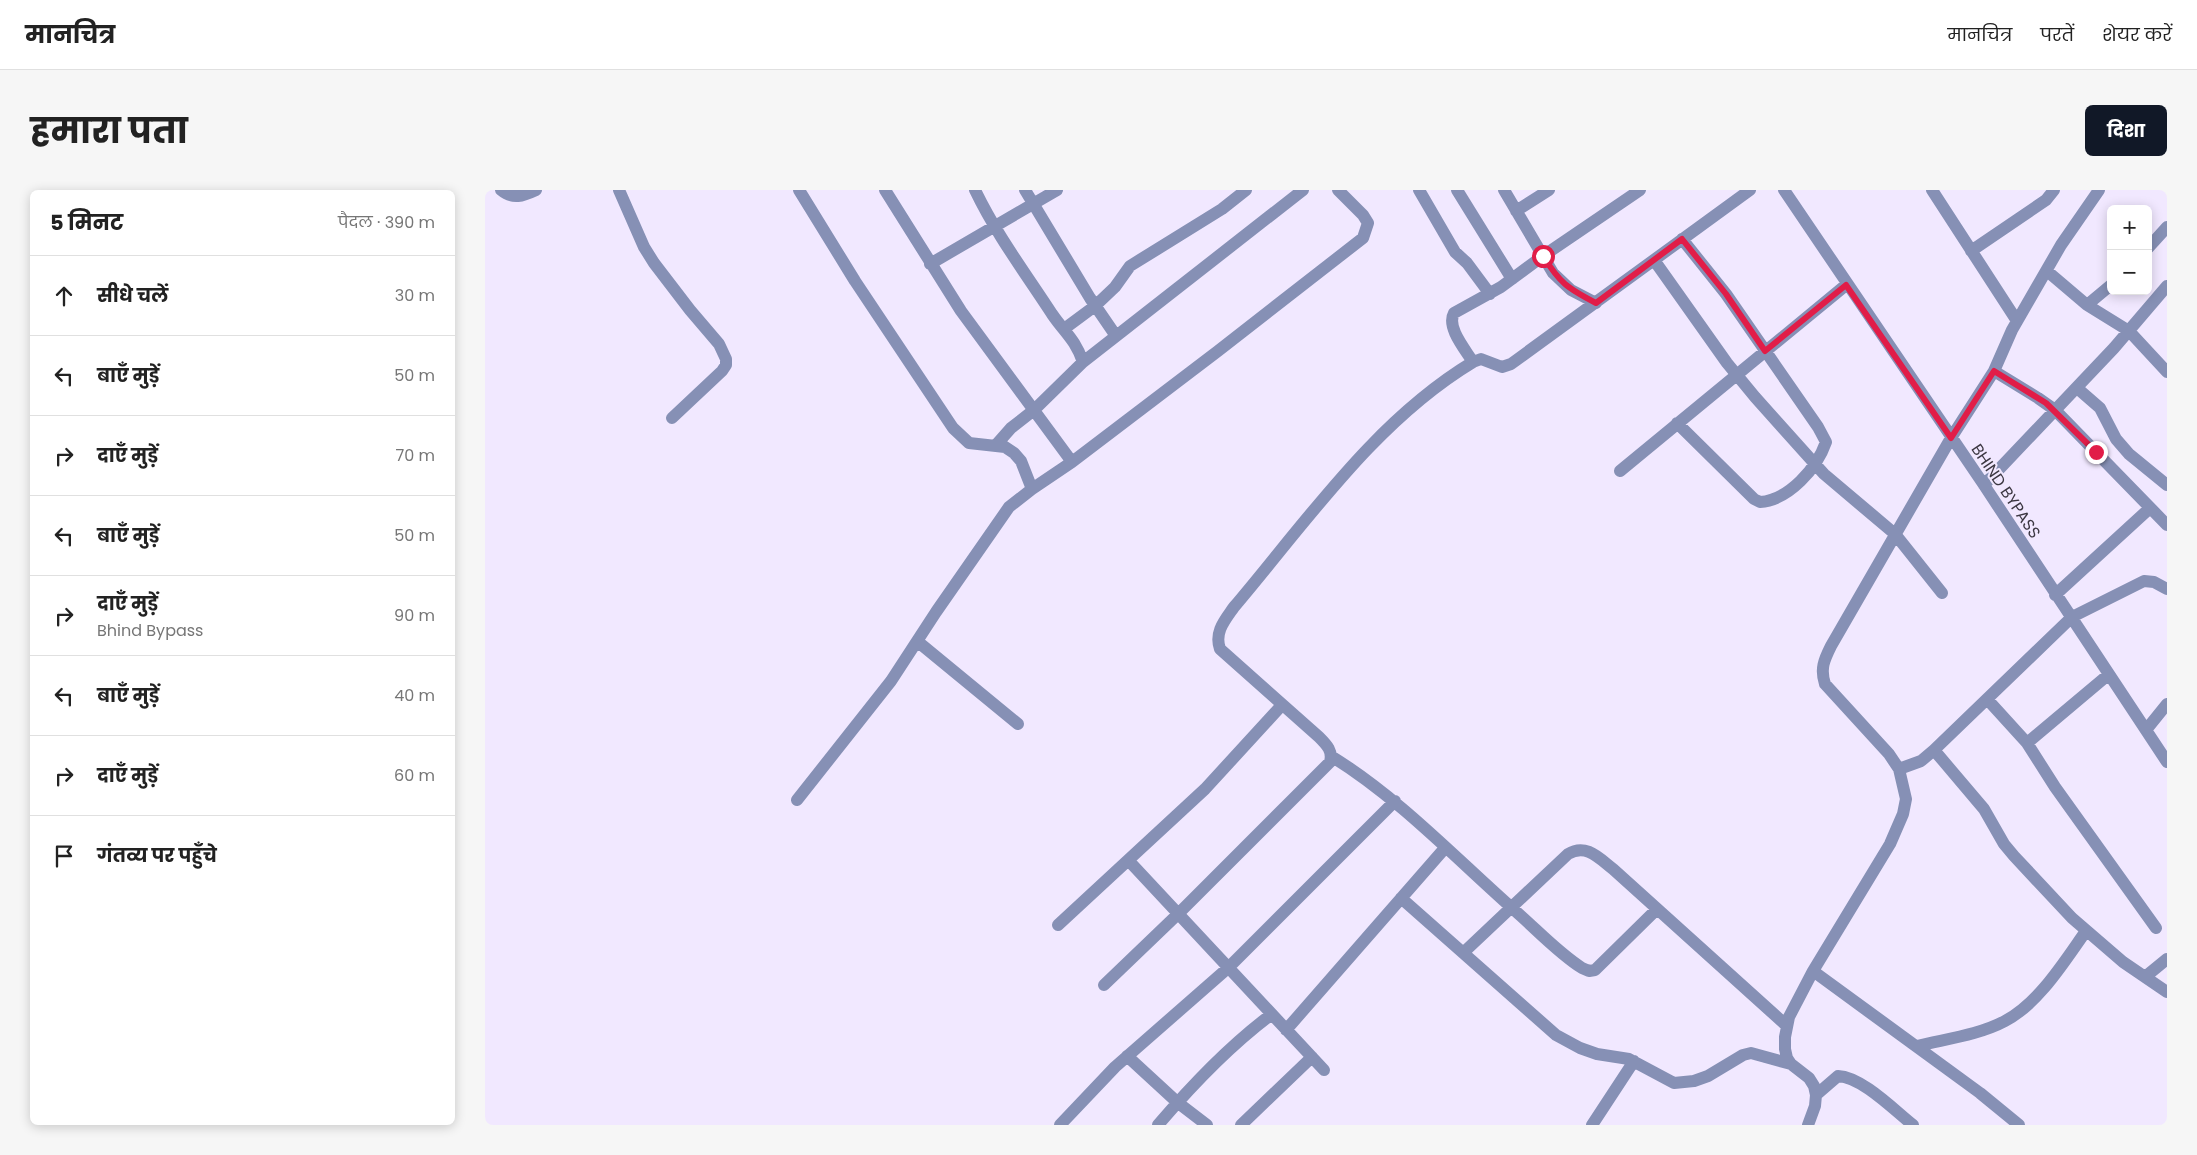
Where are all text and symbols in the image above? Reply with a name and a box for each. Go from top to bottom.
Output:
text: मानचित्र [25,18,115,51]
text: मानचित्र [1947,22,2012,47]
text: परतें [2040,22,2074,47]
text: शेयर करें [2102,22,2172,47]
button: दिशा [2085,105,2167,156]
text: हमारा पता [30,106,188,155]
map controls [2107,205,2152,295]
button: + [2107,205,2152,250]
text: 5 मिनट [50,208,123,237]
text: पैदल · 390 m [338,211,435,234]
route start [1532,245,1555,268]
button: − [2107,250,2152,295]
icon: ahead [50,282,78,310]
text: सीधे चलें [97,282,168,309]
text: 30 m [395,284,435,307]
icon: left [50,362,78,390]
text: बाएँ मुड़ें [97,362,159,389]
text: 50 m [394,364,435,387]
street label: BHIND BYPASS [1966,439,2046,543]
route end [2085,441,2108,464]
icon: right [50,442,78,470]
text: दाएँ मुड़ें [97,442,158,469]
text: 70 m [395,444,435,467]
icon: left [50,522,78,550]
text: बाएँ मुड़ें [97,522,159,549]
text: 50 m [394,524,435,547]
text: दाएँ मुड़ें [97,590,158,617]
icon: right [50,602,78,630]
text: 90 m [394,604,435,627]
text: Bhind Bypass [97,619,203,642]
icon: left [50,682,78,710]
text: बाएँ मुड़ें [97,682,159,709]
text: 40 m [394,684,435,707]
icon: right [50,762,78,790]
text: दाएँ मुड़ें [97,762,158,789]
text: 60 m [394,764,435,787]
icon: arrive [50,842,78,870]
text: गंतव्य पर पहुँचे [97,842,217,869]

